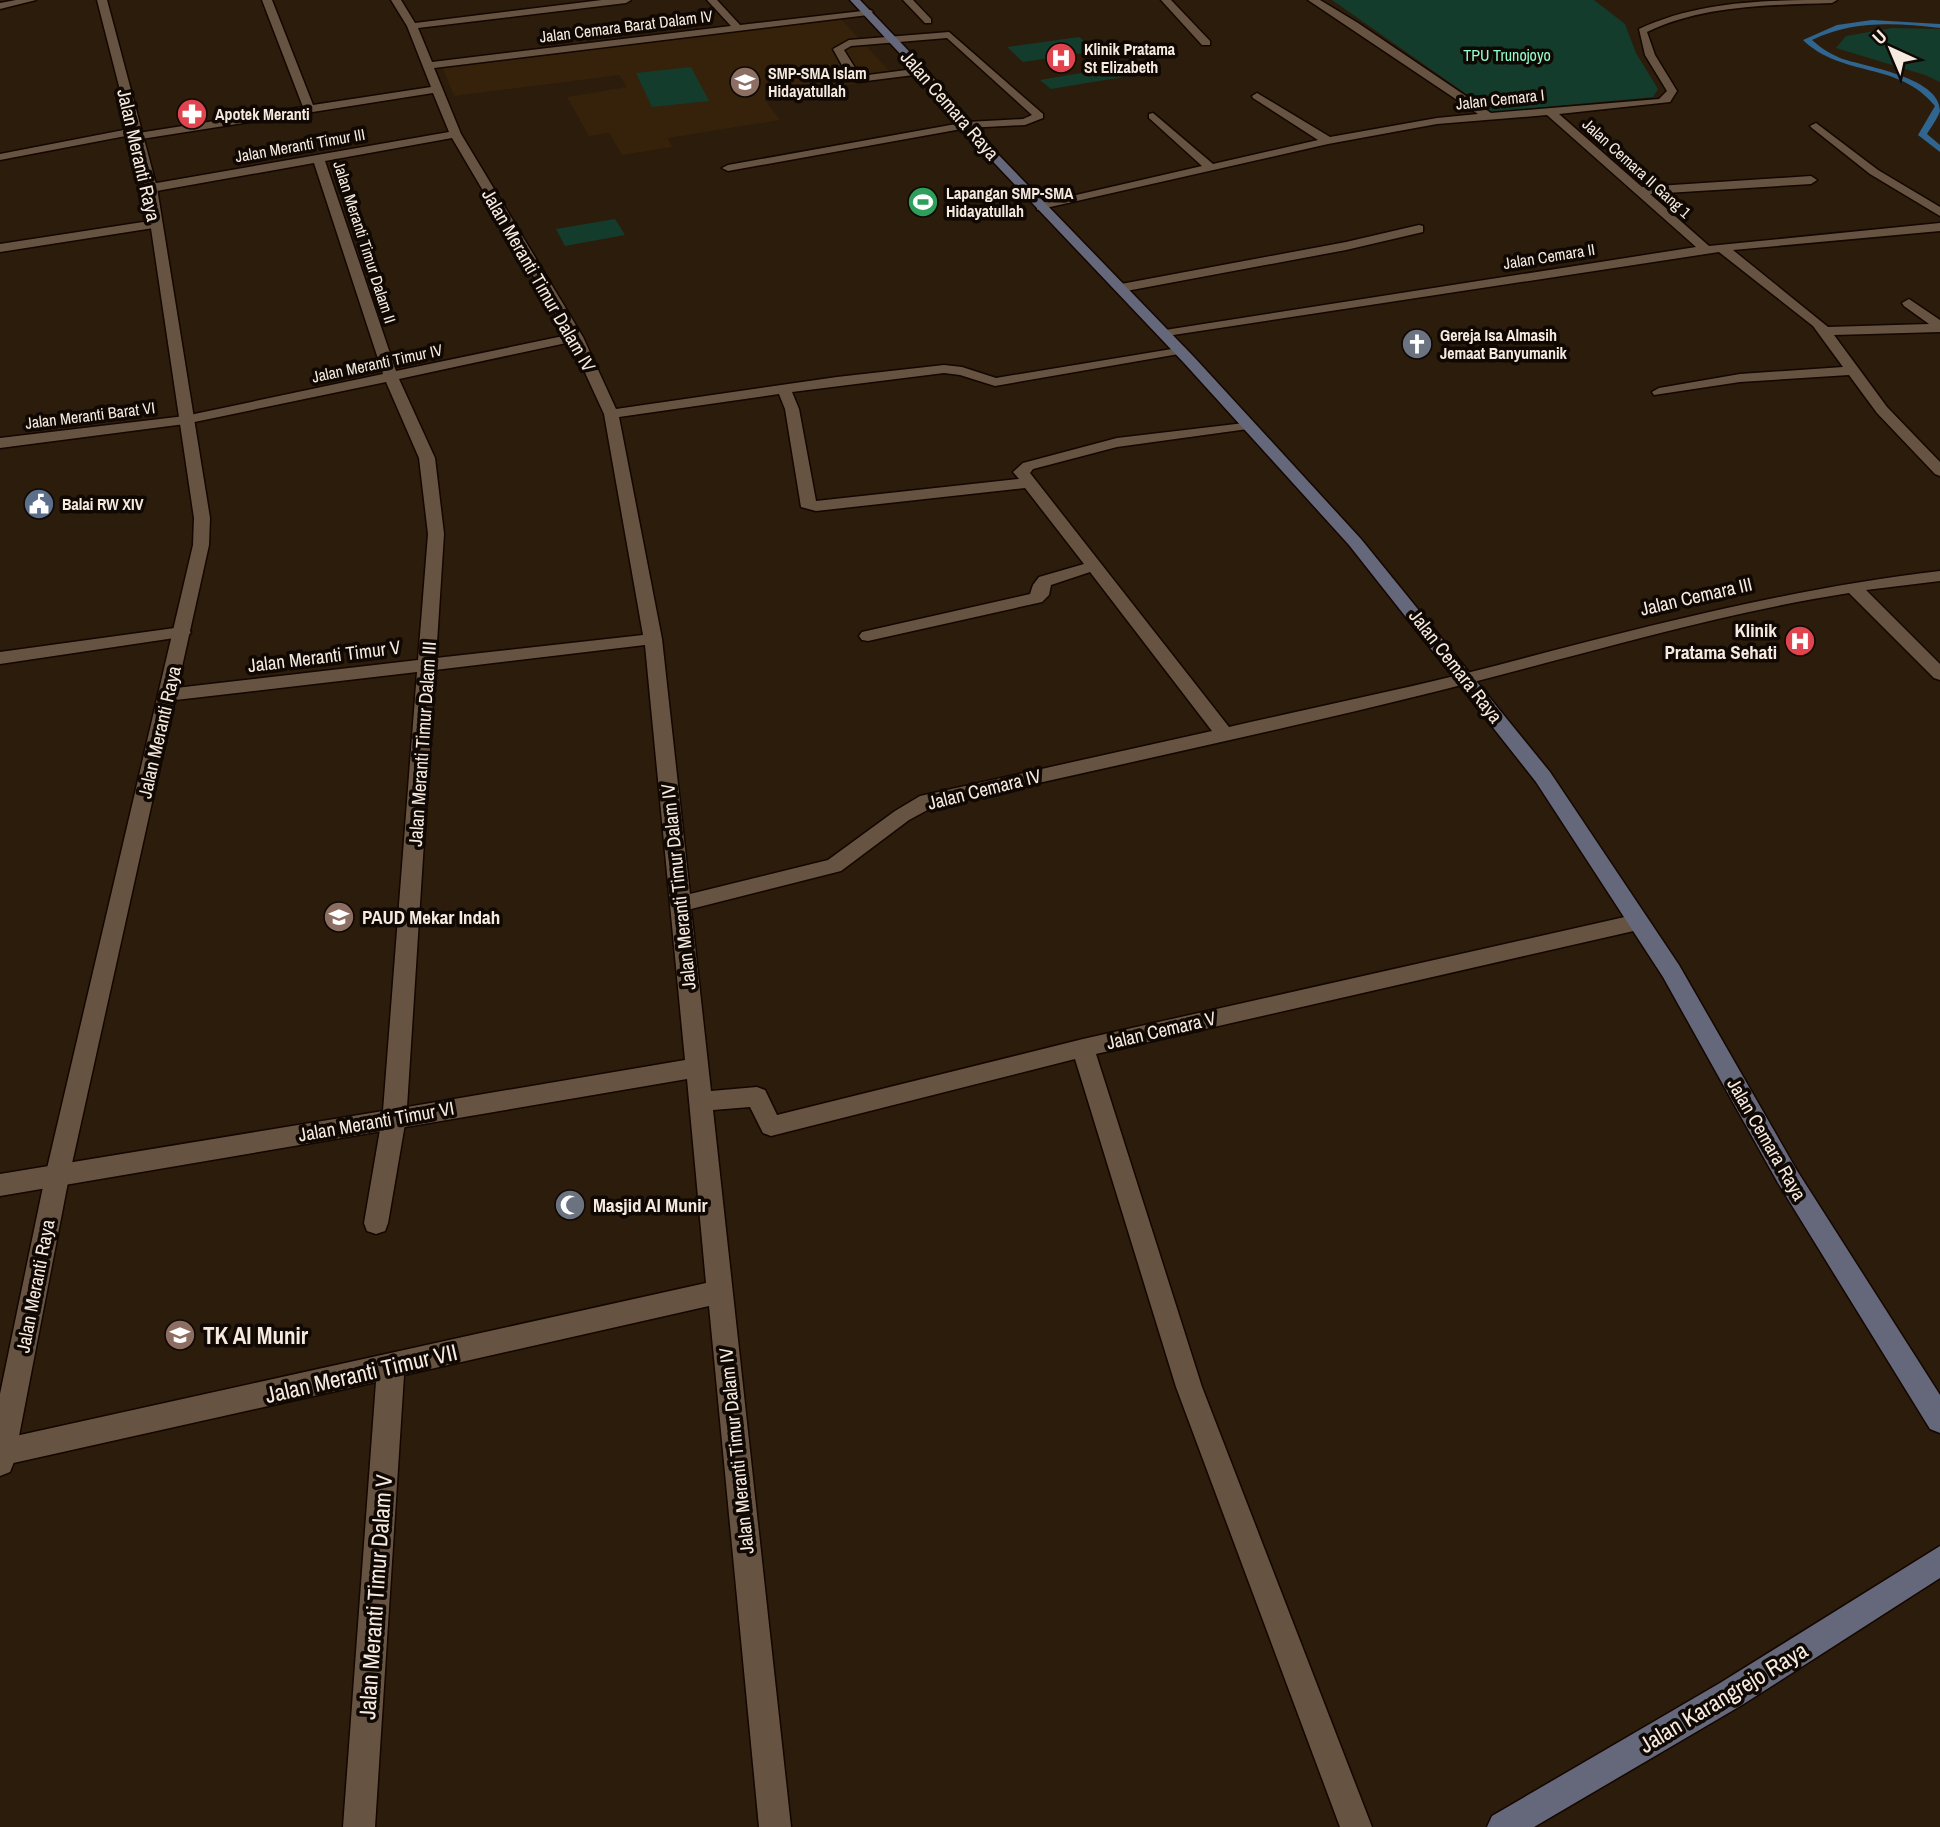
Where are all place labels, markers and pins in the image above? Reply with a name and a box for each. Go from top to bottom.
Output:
place label: Klinik Pratama St Elizabeth [1084,38,1176,78]
hospital icon: Klinik Pratama St Elizabeth [1044,41,1078,75]
place label: SMP-SMA Islam Hidayatullah [768,62,867,102]
school or university icon: SMP-SMA Islam Hidayatullah [728,65,762,99]
pharmacy icon: Apotek Meranti [175,97,209,131]
place label: Apotek Meranti [215,103,310,125]
place label: Lapangan SMP-SMA Hidayatullah [946,182,1074,222]
sports icon: Lapangan SMP-SMA Hidayatullah [906,185,940,219]
place label: Gereja Isa Almasih Jemaat Banyumanik [1440,324,1568,364]
church icon: Gereja Isa Almasih Jemaat Banyumanik [1400,327,1434,361]
public building icon: Balai RW XIV [22,487,56,521]
place label: Balai RW XIV [62,493,144,515]
place label: Klinik Pratama Sehati [1664,617,1777,665]
hospital icon: Klinik Pratama Sehati [1783,624,1817,658]
school or university icon: PAUD Mekar Indah [322,900,356,934]
place label: PAUD Mekar Indah [362,904,500,930]
mosque icon: Masjid Al Munir [553,1188,587,1222]
place label: Masjid Al Munir [593,1192,708,1218]
school or university icon: TK Al Munir [163,1318,197,1352]
place label: TK Al Munir [203,1320,309,1351]

